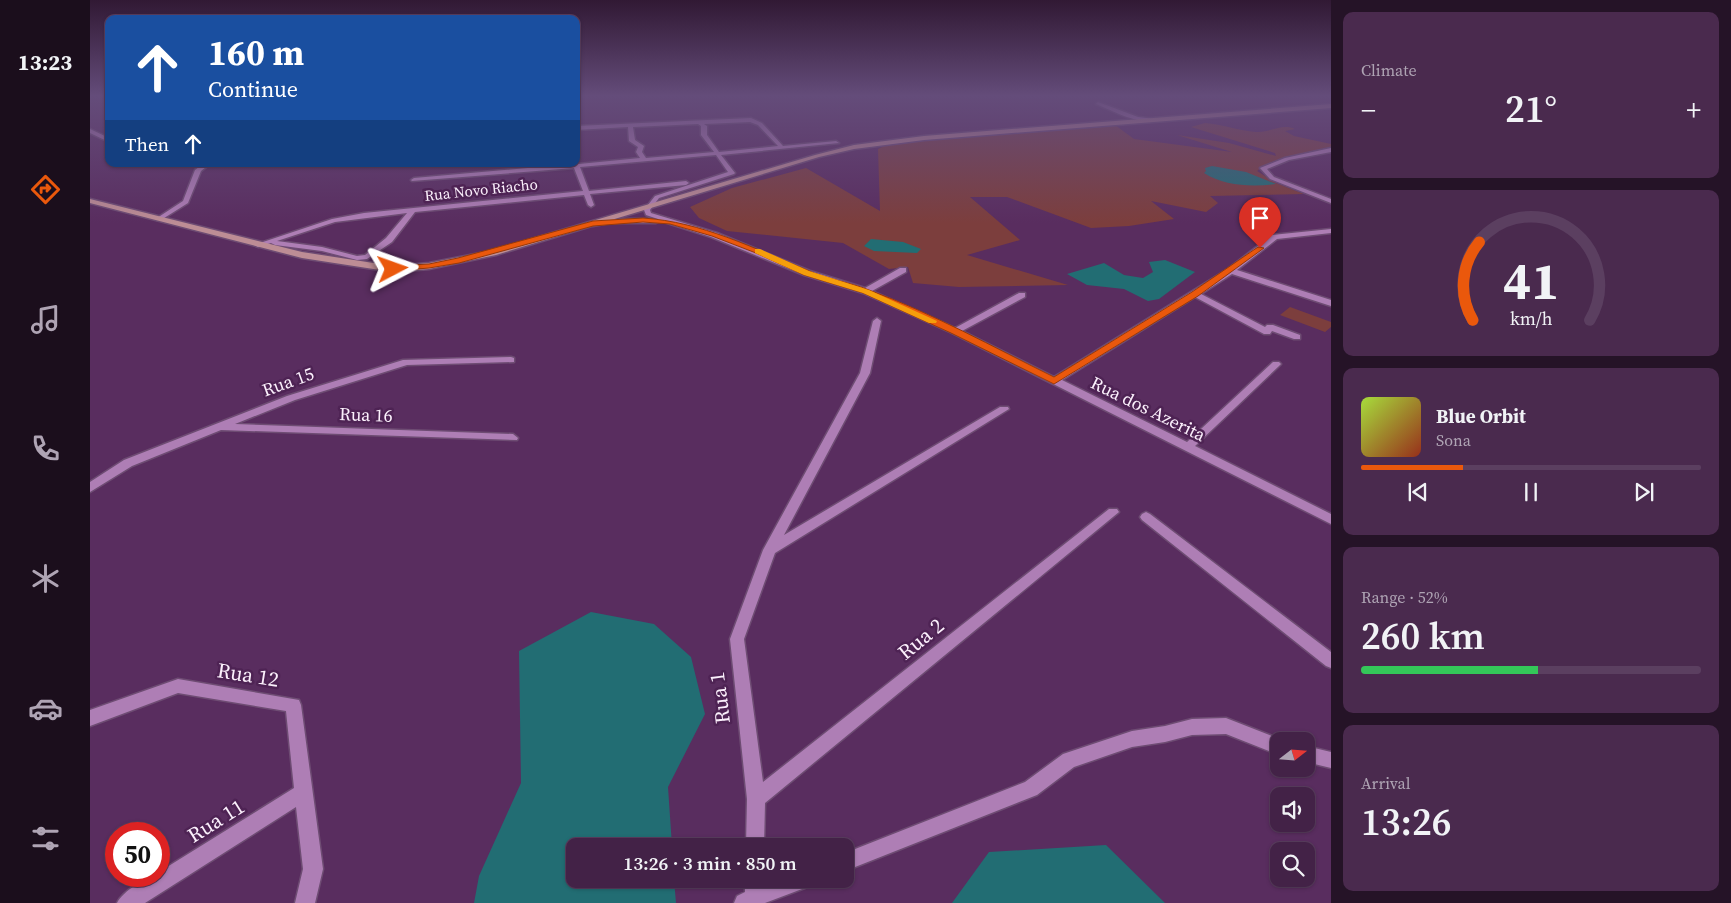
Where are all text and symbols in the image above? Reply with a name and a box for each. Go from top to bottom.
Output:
text: 160 m [208,29,304,77]
icon: ahead [125,35,190,100]
text: 13:23 [18,47,72,77]
text: Climate [1361,59,1417,81]
text: Continue [208,74,298,104]
text: 21° [1505,83,1557,135]
text: − [1361,91,1376,129]
text: + [1686,91,1701,129]
icon: ahead [179,130,207,158]
text: Then [125,131,169,157]
icon: directions [28,172,63,207]
street label: Rua Novo Riacho [423,173,539,206]
pin [1239,197,1281,248]
icon: arrive [1246,204,1274,232]
position arrow [366,242,418,294]
text: 41 [1503,245,1559,316]
icon: music [28,302,63,337]
text: km/h [1510,306,1553,331]
street label: Rua 15 [258,361,317,402]
street label: Rua dos Azerita [1087,370,1211,448]
street label: Rua 16 [339,401,393,428]
text: Blue Orbit [1436,403,1526,429]
text: Sona [1436,429,1471,451]
icon: phone [28,431,63,466]
icon: previous [1404,478,1432,506]
icon: pause [1517,478,1545,506]
icon: next [1630,478,1658,506]
icon: climate [28,561,63,596]
text: Range · 52% [1361,586,1448,608]
text: 260 km [1361,610,1485,662]
street label: Rua 2 [891,611,950,666]
street label: Rua 12 [215,655,281,694]
street label: Rua 1 [702,671,737,726]
icon: car [28,691,63,726]
north arrow [1270,732,1315,778]
map controls [1270,732,1315,887]
text: Arrival [1361,772,1410,794]
button: sound [1270,787,1315,832]
street label: Rua 11 [182,792,250,849]
text: 13:26 [1361,796,1451,848]
icon: filters [28,821,63,856]
speed limit sign: 50 [105,822,170,887]
button: search [1270,842,1315,887]
text: 13:26 · 3 min · 850 m [623,850,797,876]

